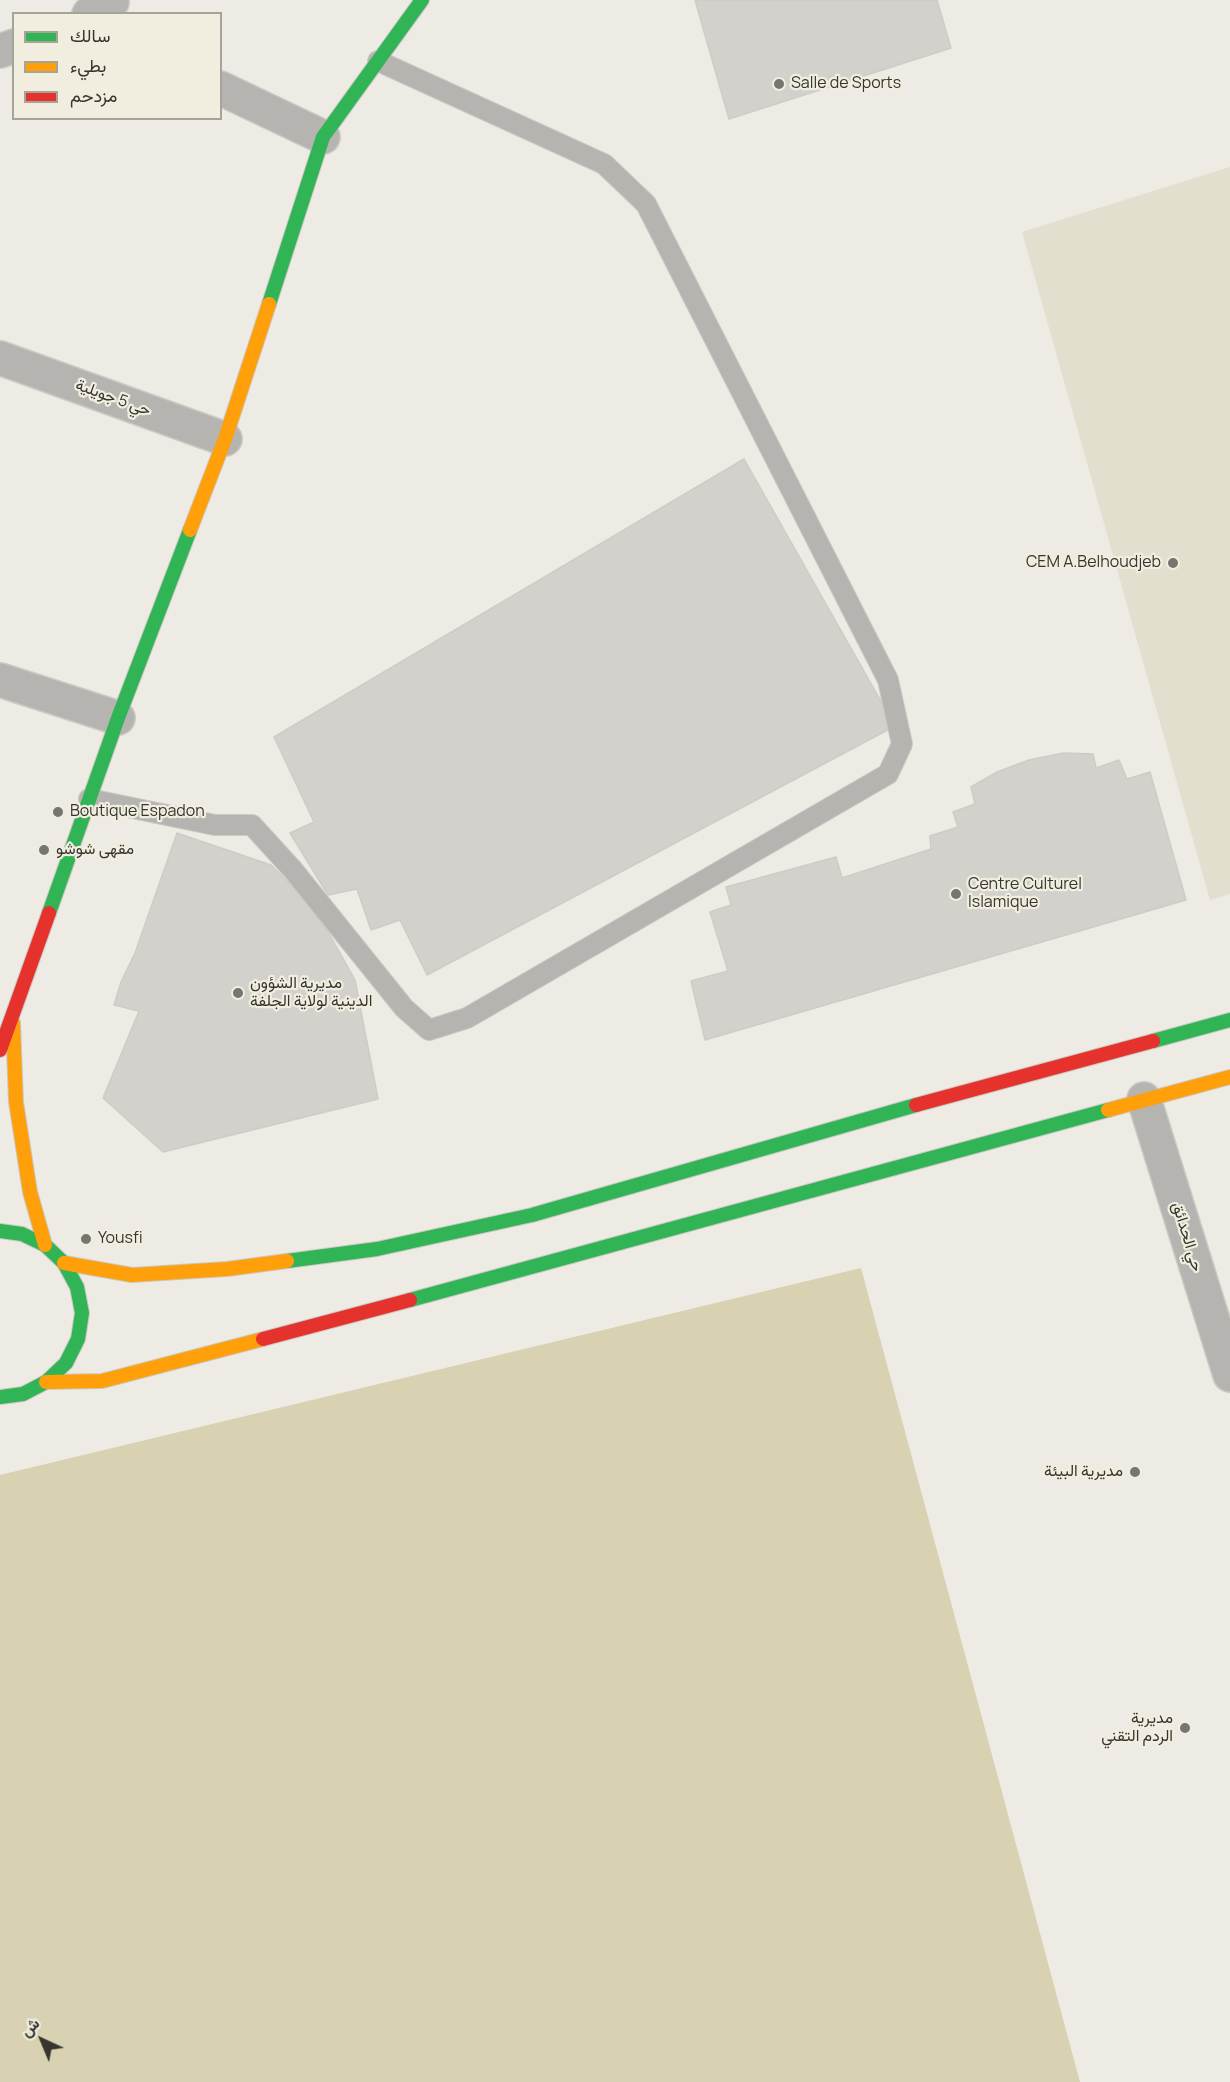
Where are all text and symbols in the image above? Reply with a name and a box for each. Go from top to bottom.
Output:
legend [12,12,222,120]
text: سالك [70,23,110,47]
text: بطيء [70,53,106,77]
place label: Salle de Sports [791,74,901,94]
marker: Salle de Sports [772,77,786,91]
text: مزدحم [70,83,117,107]
street label: حي 5 جويلية [73,376,153,420]
place label: CEM A.Belhoudjeb [1026,553,1161,573]
marker: CEM A.Belhoudjeb [1166,556,1180,570]
place label: Boutique Espadon [70,802,205,822]
marker: Boutique Espadon [51,805,65,819]
place label: مقهى شوشو [56,840,134,860]
marker: مقهى شوشو [37,843,51,857]
place label: Centre Culturel Islamique [968,875,1082,913]
marker: Centre Culturel Islamique [949,887,963,901]
place label: مديرية الشؤون الدينية لولاية الجلفة [250,974,372,1012]
marker: مديرية الشؤون الدينية لولاية الجلفة [231,986,245,1000]
street label: حي الحدائق [1167,1200,1207,1274]
place label: Yousfi [98,1229,143,1249]
marker: Yousfi [79,1232,93,1246]
place label: مديرية البيئة [1044,1462,1123,1482]
marker: مديرية البيئة [1128,1465,1142,1479]
place label: مديرية الردم التقني [1101,1709,1173,1747]
marker: مديرية الردم التقني [1178,1721,1192,1735]
north arrow [12,2010,72,2070]
text: ش [15,2012,44,2042]

